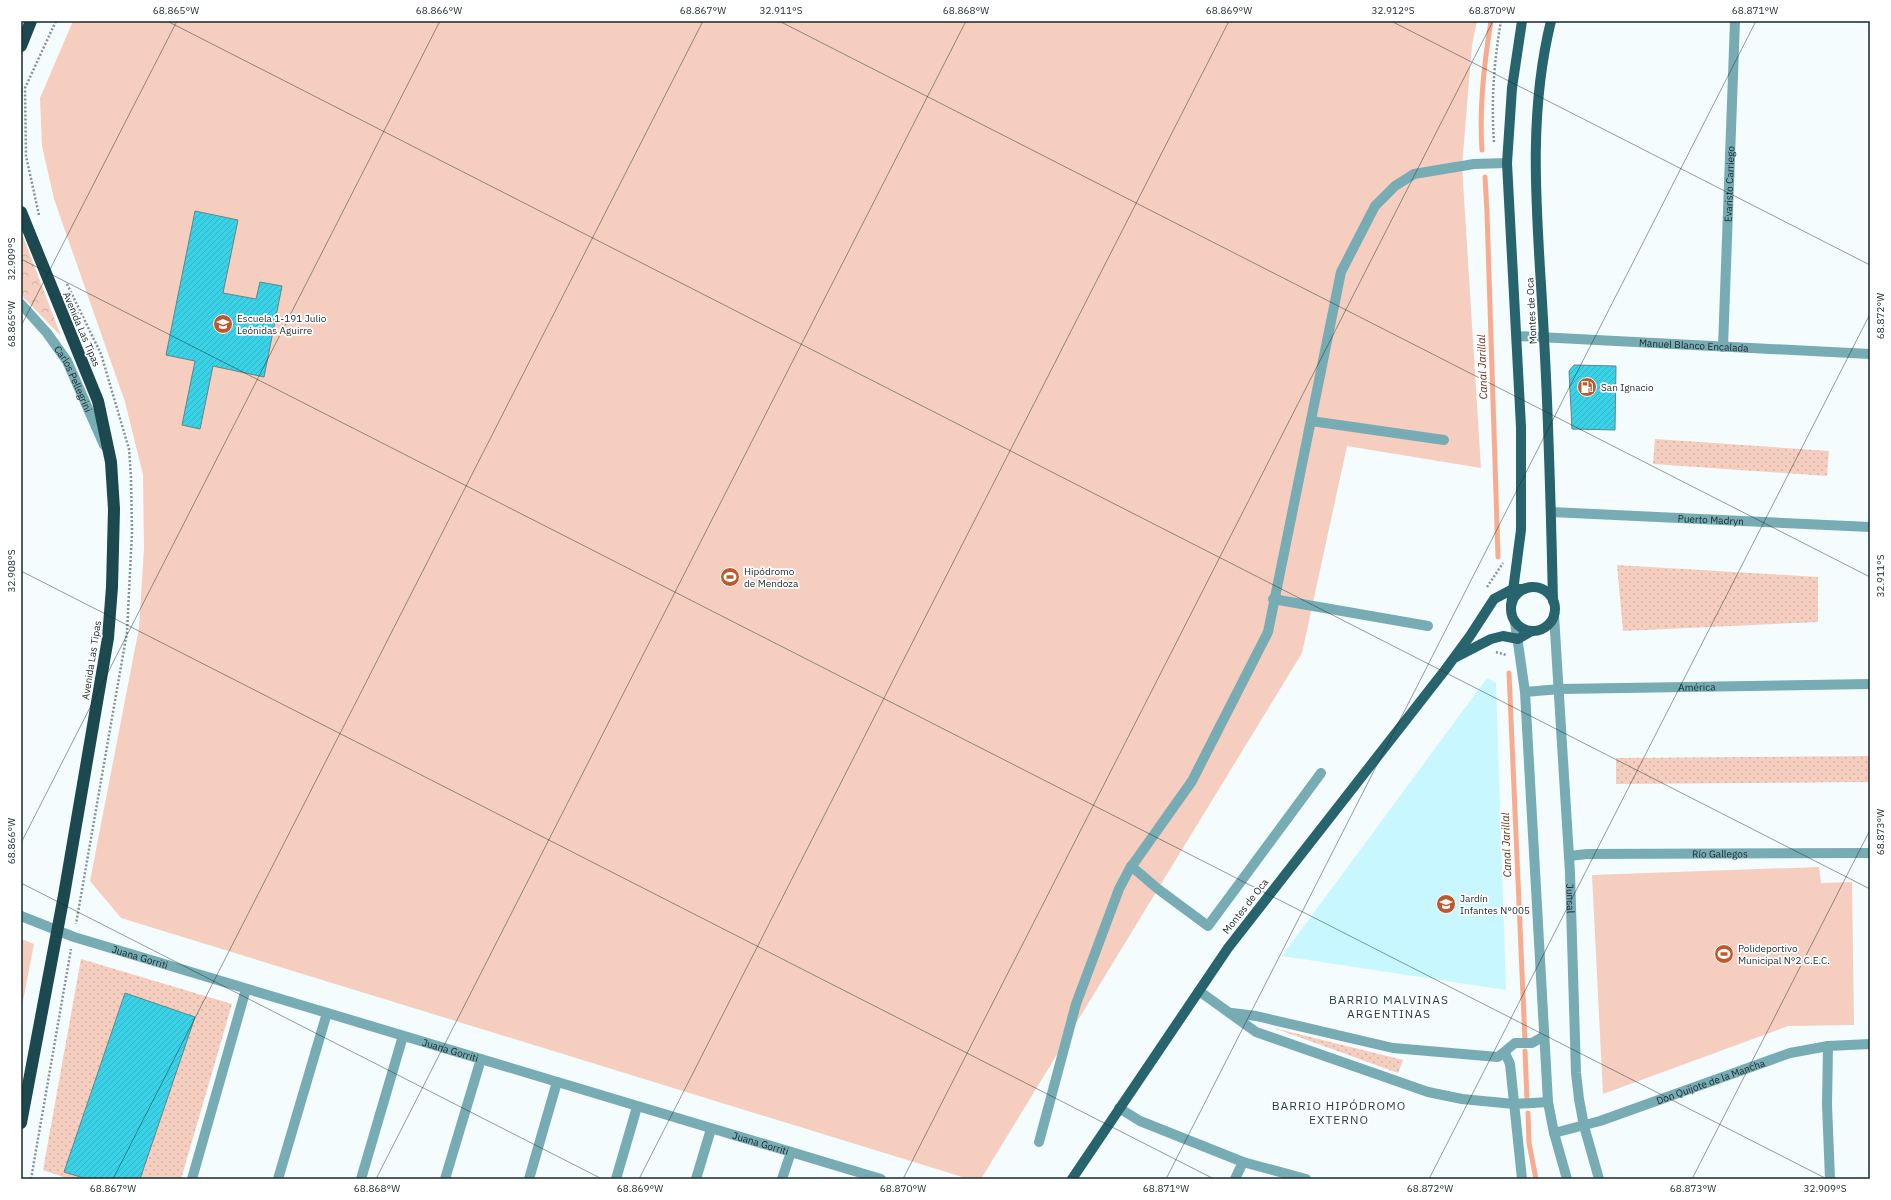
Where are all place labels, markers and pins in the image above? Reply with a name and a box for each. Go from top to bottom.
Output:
place label: Escuela 1-191 Julio Leónidas Aguirre [237,312,327,337]
school or university icon: Escuela 1-191 Julio Leónidas Aguirre [212,313,234,335]
fuel station icon: San Ignacio [1576,376,1598,398]
place label: San Ignacio [1601,381,1654,394]
place label: Hipódromo de Mendoza [744,565,799,590]
sports icon: Hipódromo de Mendoza [719,566,741,588]
place label: Jardín Infantes N°005 [1460,892,1530,917]
school or university icon: Jardín Infantes N°005 [1435,893,1457,915]
place label: Polideportivo Municipal N°2 C.E.C. [1738,942,1830,967]
sports icon: Polideportivo Municipal N°2 C.E.C. [1713,943,1735,965]

